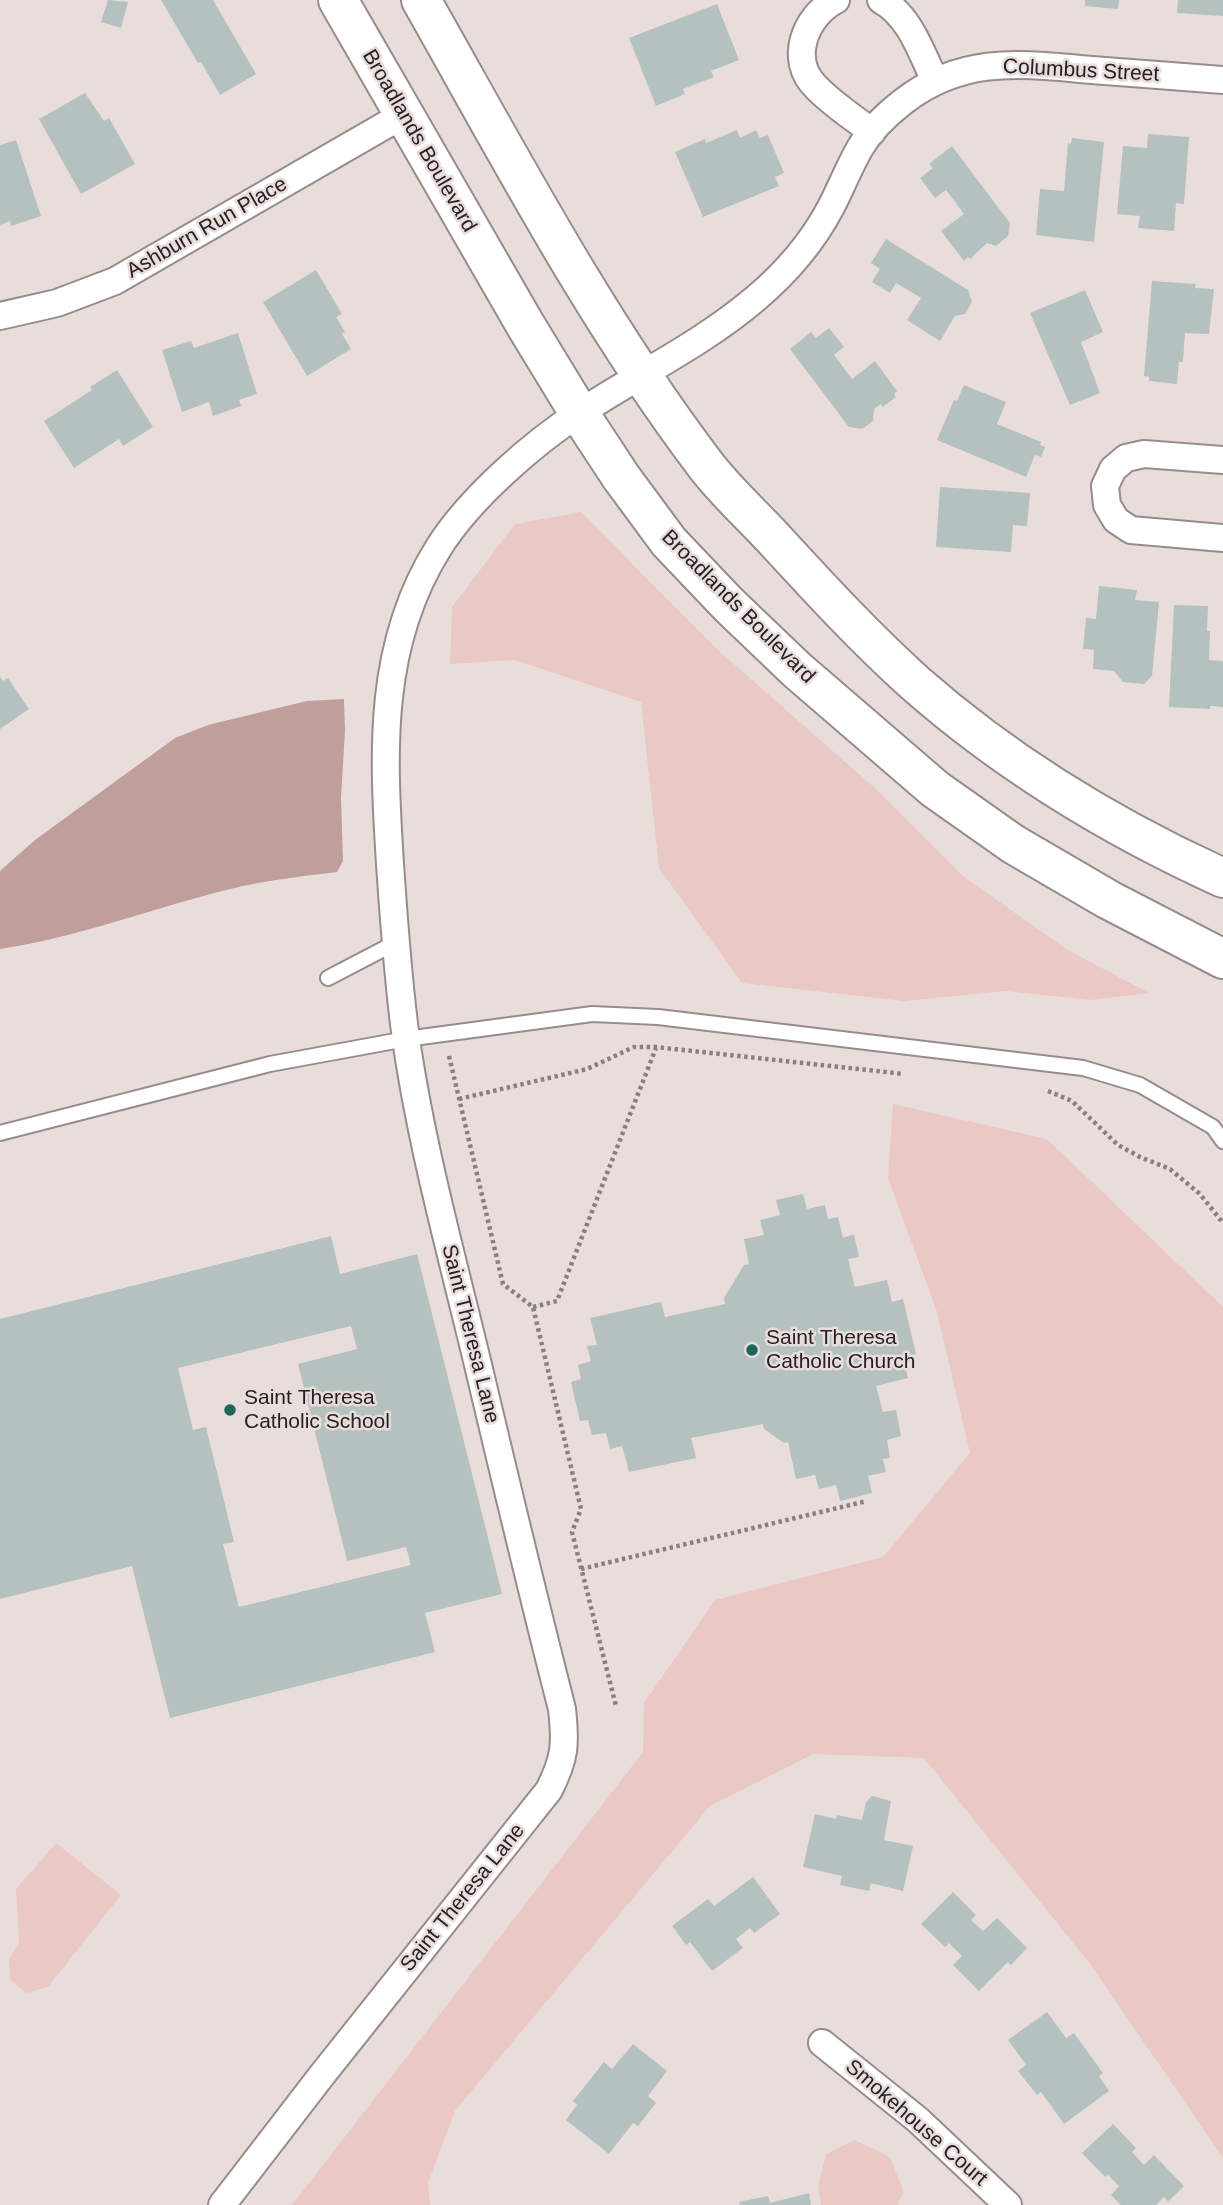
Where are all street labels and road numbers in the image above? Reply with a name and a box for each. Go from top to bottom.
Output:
street label: Broadlands Boulevard [356,45,482,237]
street label: Columbus Street [1002,54,1160,88]
street label: Ashburn Run Place [122,172,292,284]
street label: Broadlands Boulevard [656,525,820,689]
street label: Saint Theresa Lane [436,1242,504,1426]
street label: Saint Theresa Lane [396,1819,530,1977]
street label: Smokehouse Court [840,2055,992,2191]

